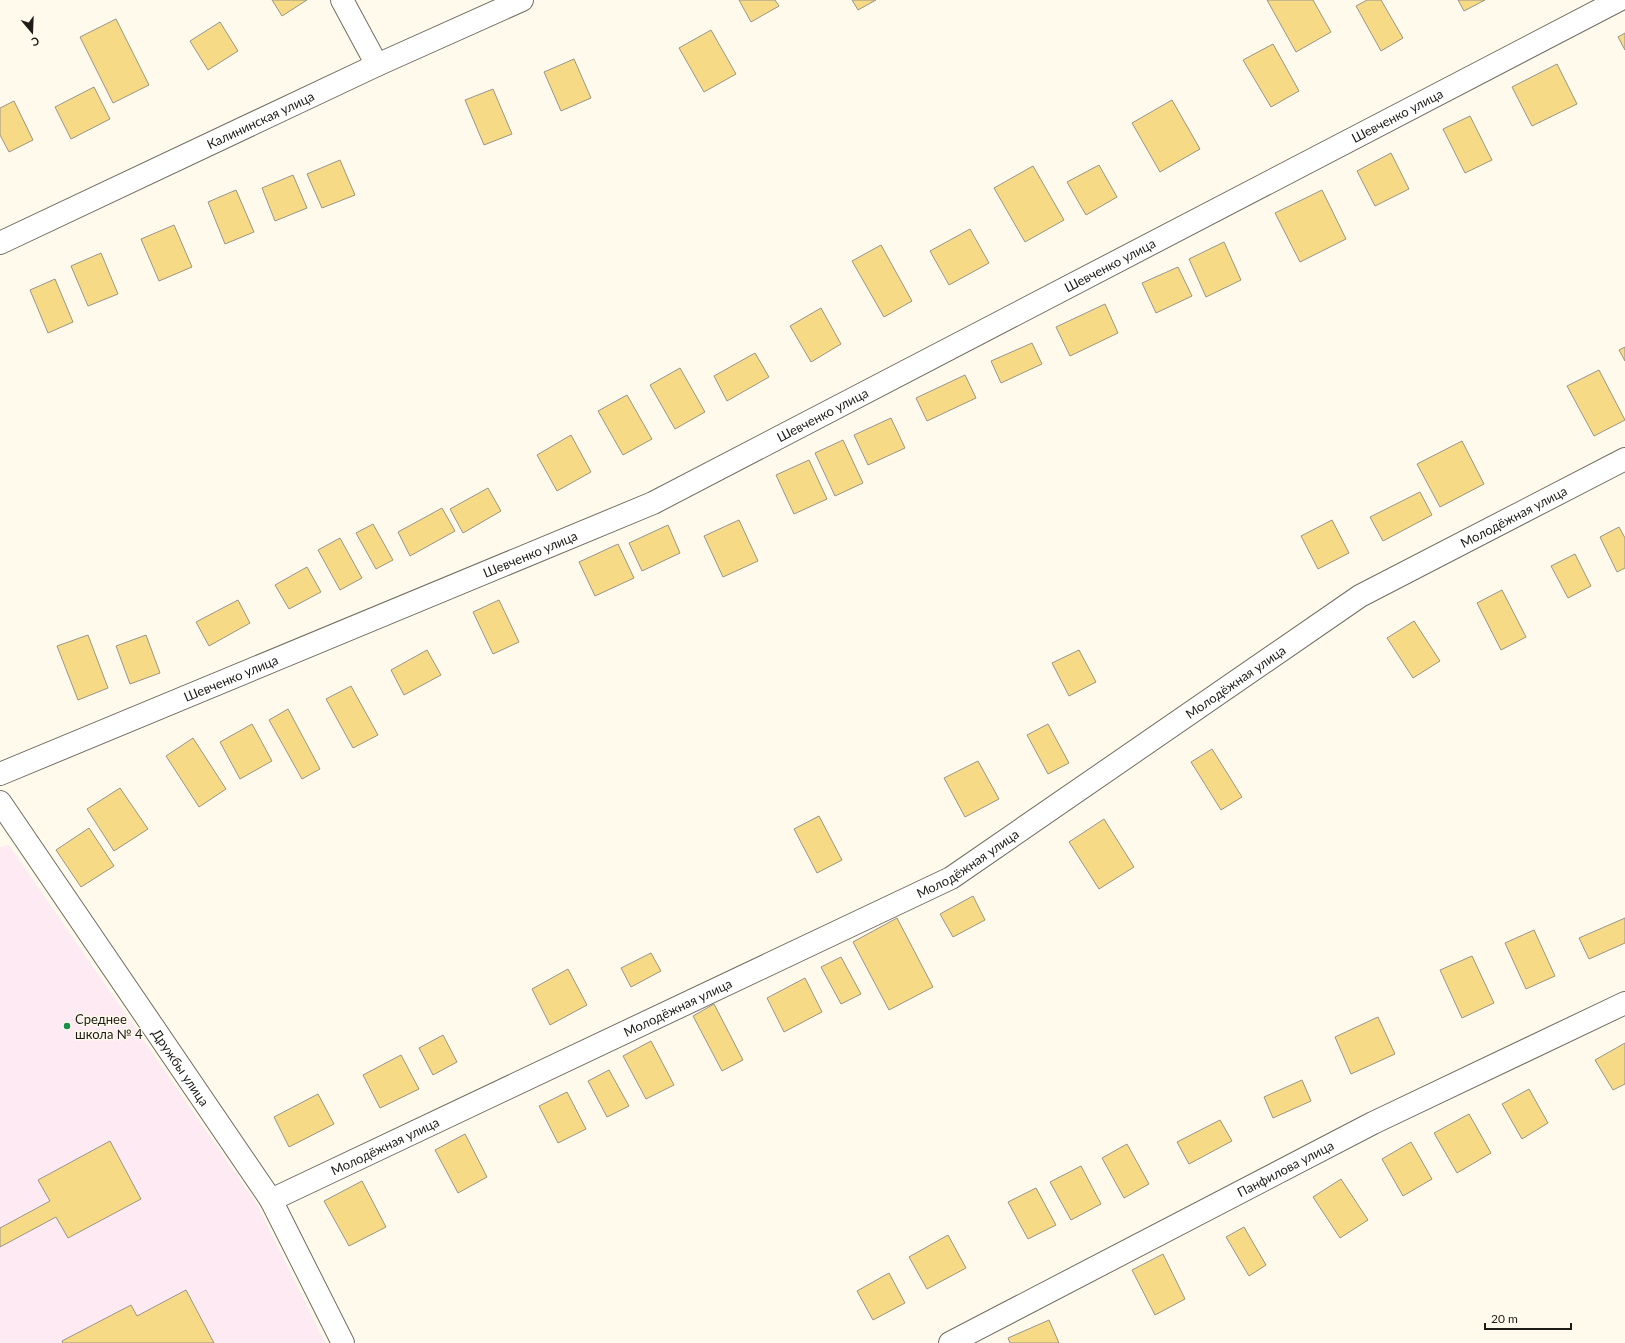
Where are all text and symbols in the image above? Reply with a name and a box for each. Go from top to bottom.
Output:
north arrow [12,12,52,52]
text: С [29,35,41,49]
street label: Шевченко улица [1349,85,1446,146]
street label: Калининская улица [204,88,317,152]
street label: Шевченко улица [1061,235,1158,296]
street label: Шевченко улица [774,384,871,445]
street label: Молодёжная улица [1457,482,1570,551]
street label: Шевченко улица [481,527,580,581]
street label: Молодёжная улица [1182,642,1289,722]
street label: Шевченко улица [181,651,280,705]
street label: Молодёжная улица [914,826,1022,901]
street label: Молодёжная улица [621,975,734,1040]
place label: Среднее школа № 4 [75,1011,143,1042]
marker: Среднее школа № 4 [62,1021,72,1031]
street label: Дружбы улица [149,1026,213,1109]
street label: Молодёжная улица [328,1114,442,1179]
street label: Панфилова улица [1234,1137,1336,1200]
scale bar [1485,1305,1571,1331]
text: 20 m [1491,1311,1518,1326]

